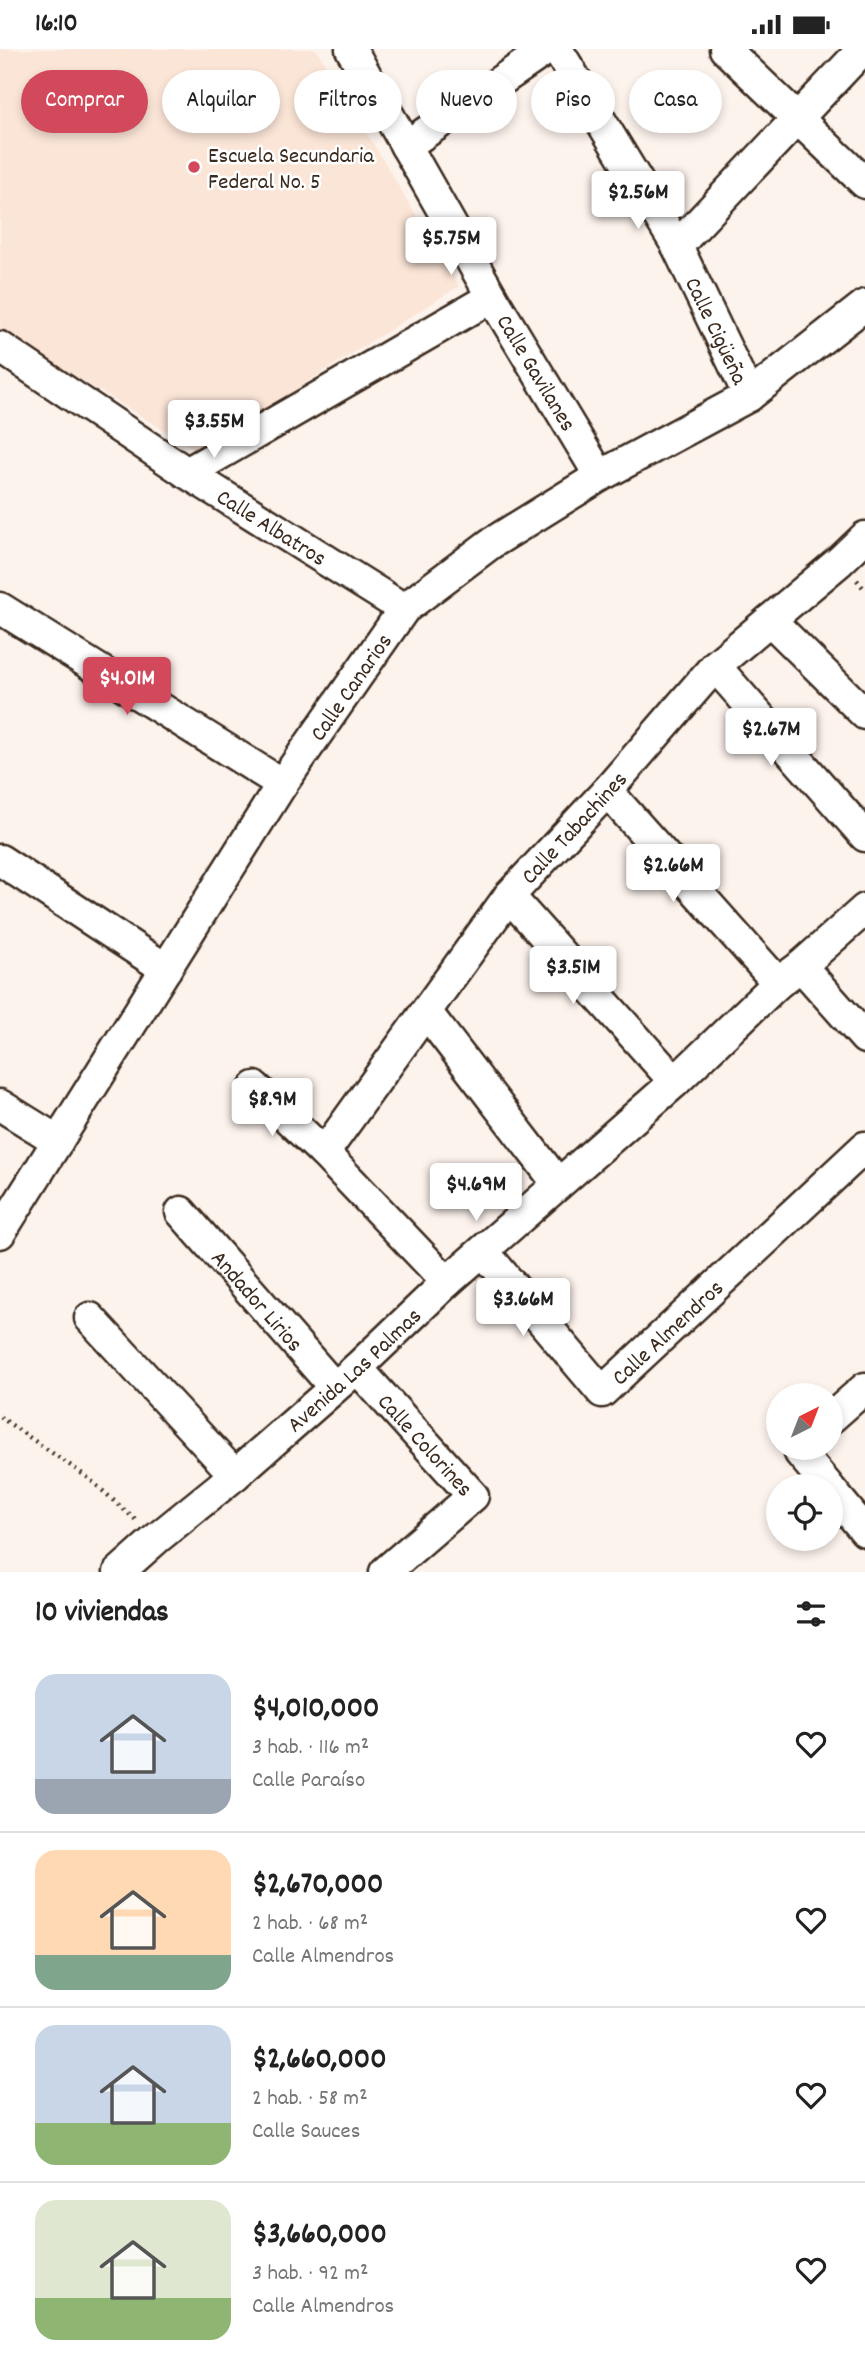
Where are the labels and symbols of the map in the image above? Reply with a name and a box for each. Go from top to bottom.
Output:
place label: Escuela Secundaria Federal No. 5 [208,141,375,200]
marker: Escuela Secundaria Federal No. 5 [186,159,202,175]
pin: $2.56M [581,171,695,231]
pin: $5.75M [394,217,508,277]
street label: Calle Cigüeña [674,272,755,392]
street label: Calle Gavilanes [486,309,582,439]
pin: $3.55M [157,401,271,460]
street label: Calle Albatros [209,482,332,576]
street label: Calle Canarios [304,628,402,749]
pin: $4.01M [70,657,184,717]
pin: $2.67M [714,709,828,768]
street label: Calle Tabachines [515,765,637,893]
pin: $2.66M [616,845,730,904]
pin: $3.51M [516,947,630,1006]
pin: $8.9M [223,1079,321,1138]
pin: $4.69M [419,1163,533,1223]
street label: Andador Lirios [201,1244,309,1361]
street label: Calle Almendros [606,1274,733,1395]
pin: $3.66M [466,1279,580,1338]
street label: Avenida Las Palmas [281,1302,431,1442]
north arrow [766,1383,844,1459]
street label: Calle Colorines [368,1388,479,1506]

